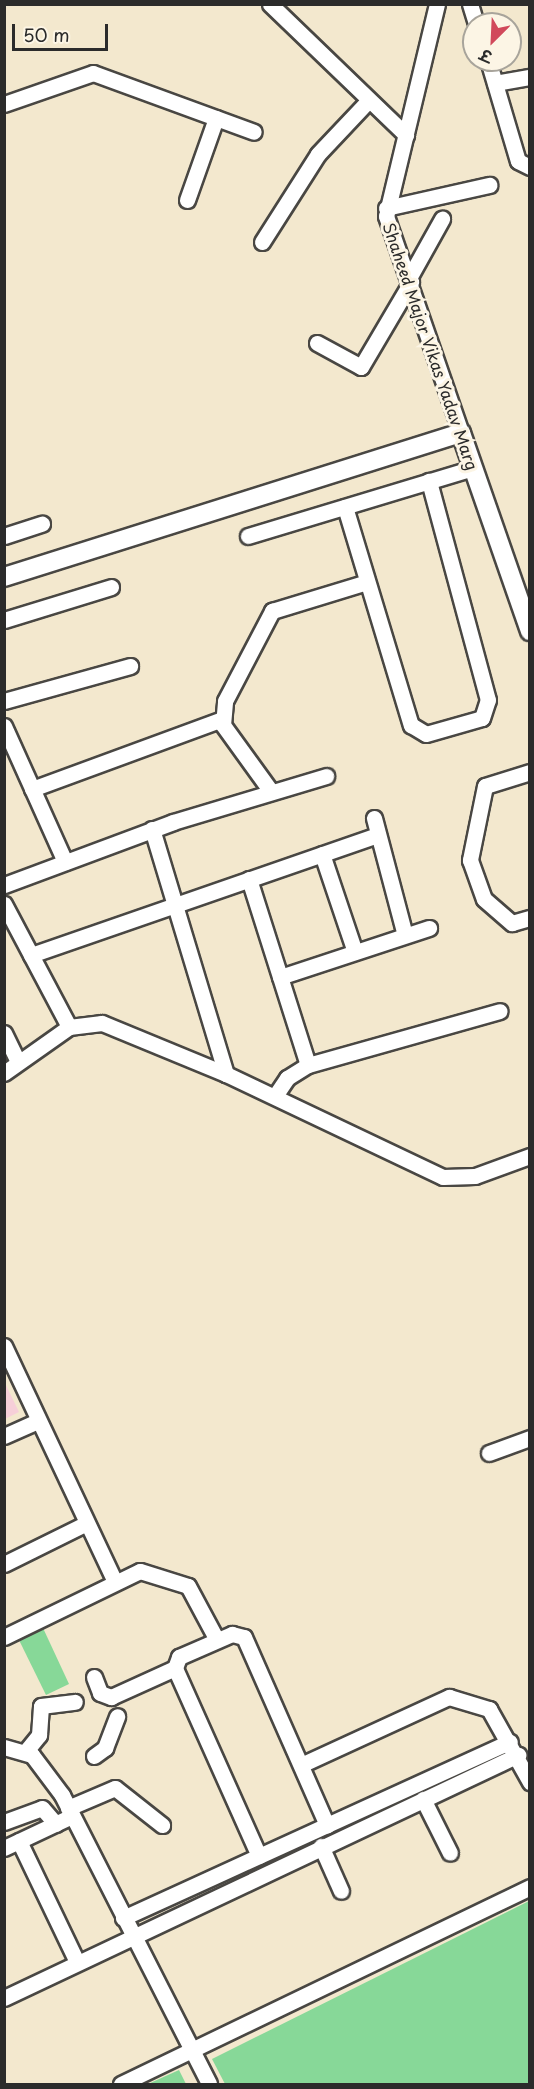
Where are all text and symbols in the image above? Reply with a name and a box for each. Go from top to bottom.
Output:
scale bar [15,12,111,50]
north arrow [462,12,522,72]
text: 50 m [23,21,70,48]
text: उ [476,43,495,70]
street label: Shaheed Major Vikas Yadav Marg [379,219,483,473]

